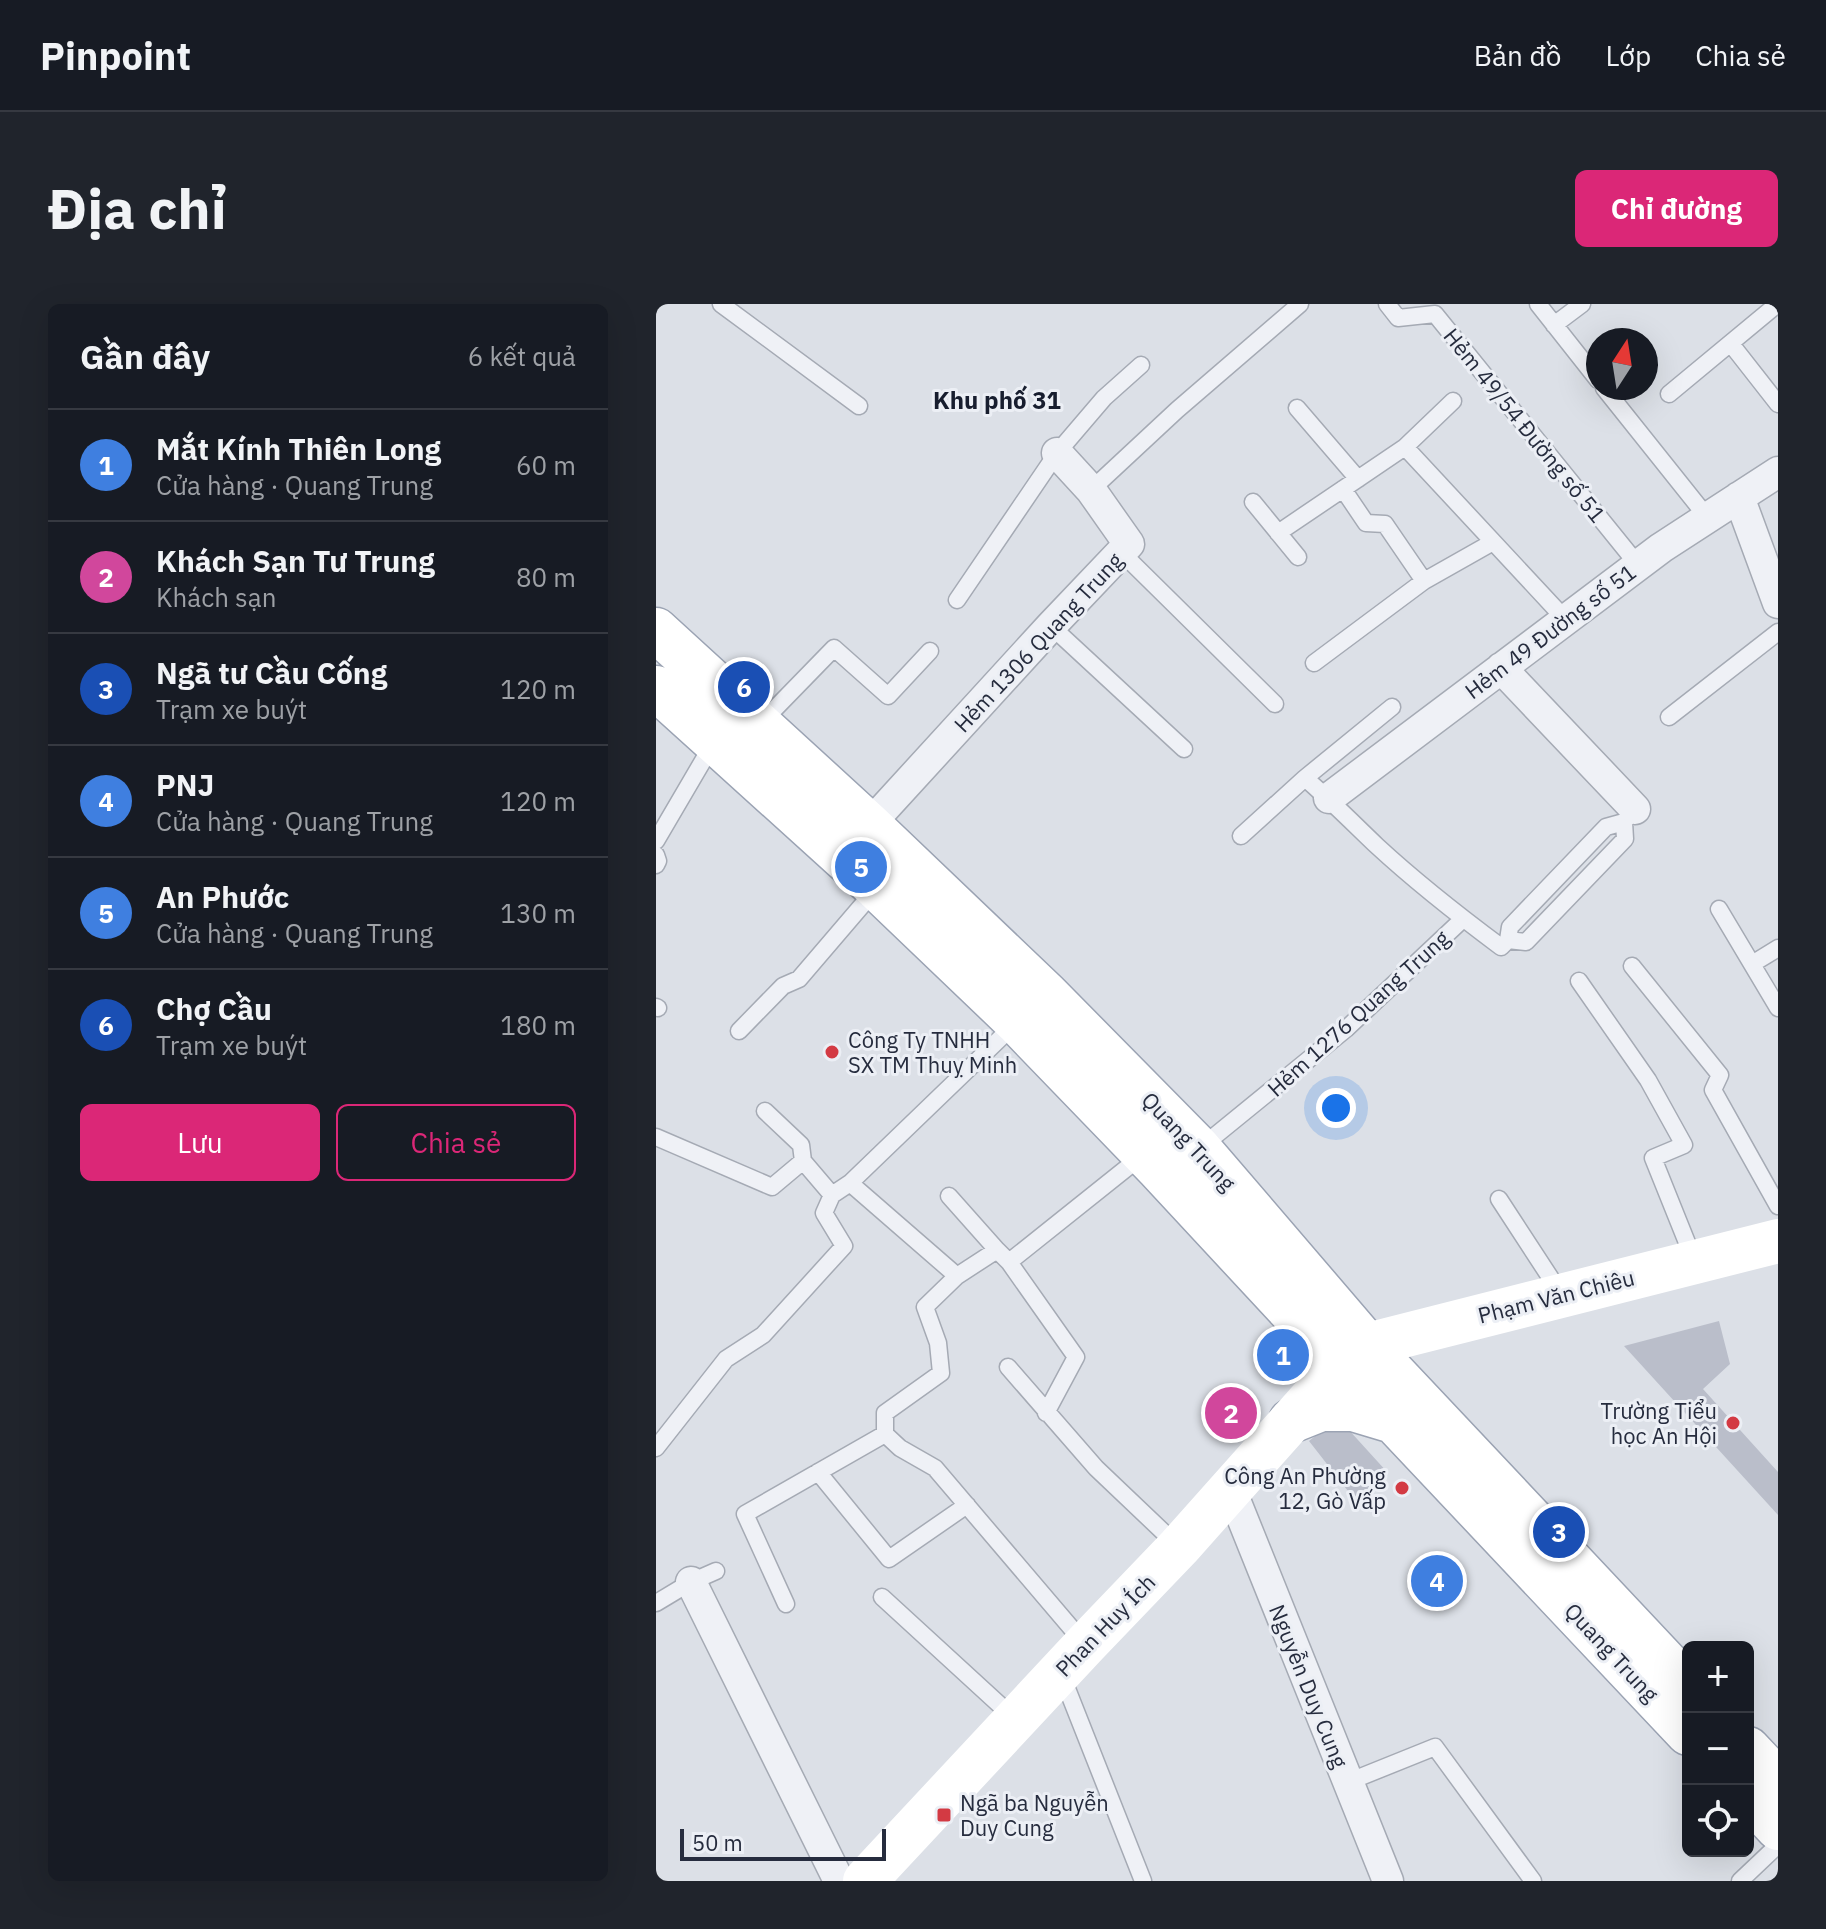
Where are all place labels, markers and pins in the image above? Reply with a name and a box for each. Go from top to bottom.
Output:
pin: 6 [718,657,770,717]
pin: 5 [835,837,887,897]
place label: Công Ty TNHH SX TM Thuỵ Minh [848,1025,1017,1079]
marker: Công Ty TNHH SX TM Thuỵ Minh [823,1043,841,1061]
pin: 1 [1257,1325,1309,1385]
pin: 2 [1205,1383,1257,1443]
place label: Trường Tiểu học An Hội [1601,1396,1717,1450]
marker: Trường Tiểu học An Hội [1724,1414,1742,1432]
place label: Công An Phường 12, Gò Vấp [1224,1461,1386,1515]
marker: Công An Phường 12, Gò Vấp [1393,1479,1411,1497]
pin: 3 [1533,1502,1585,1562]
pin: 4 [1411,1551,1463,1611]
place label: Ngã ba Nguyễn Duy Cung [960,1788,1109,1842]
marker: Ngã ba Nguyễn Duy Cung [935,1806,953,1824]

